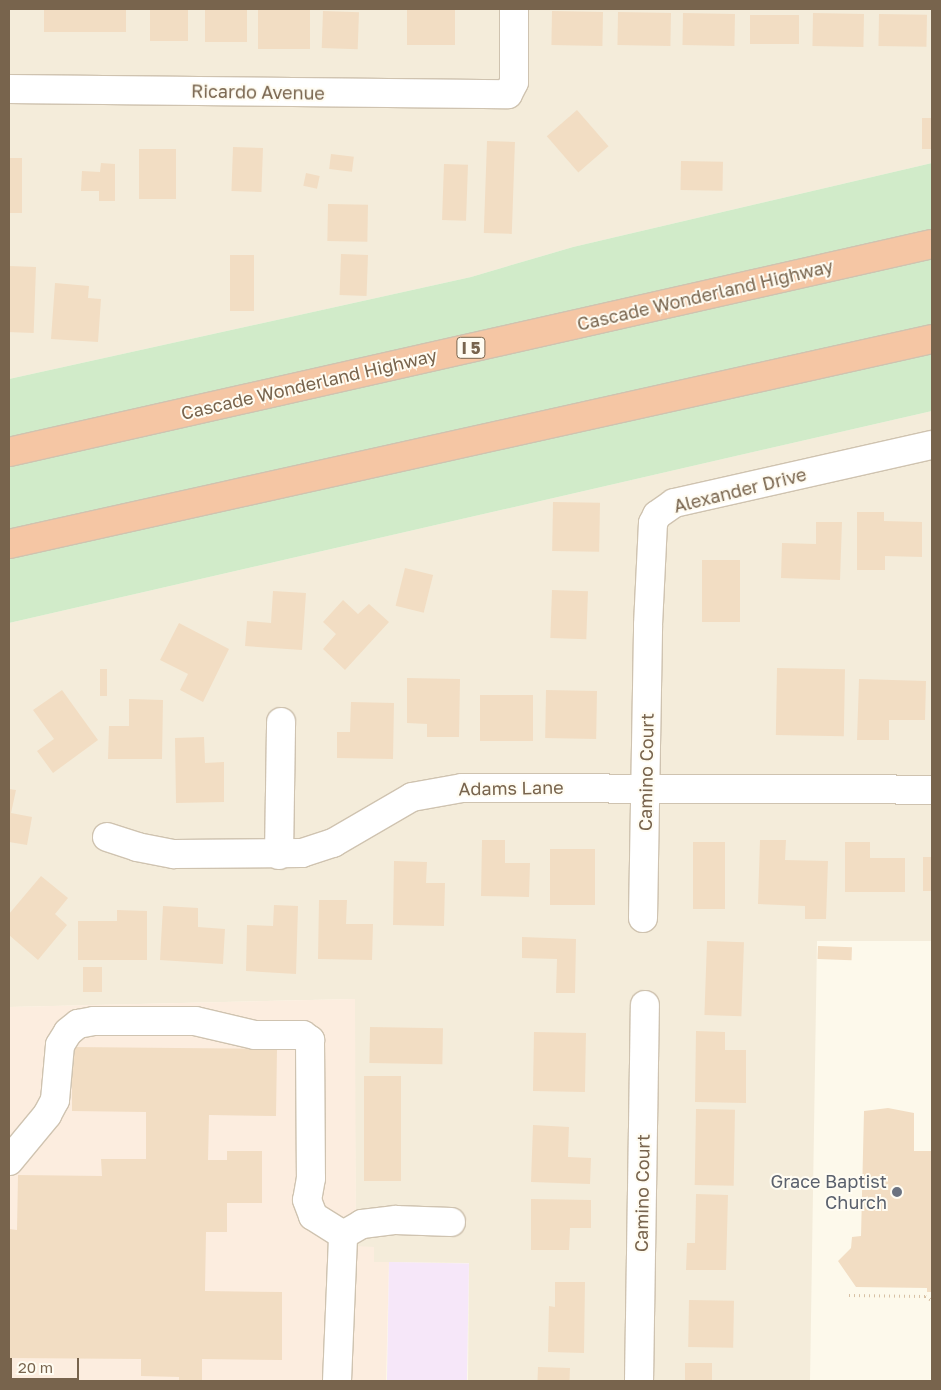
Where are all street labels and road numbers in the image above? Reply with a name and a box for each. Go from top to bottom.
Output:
street label: Ricardo Avenue [191,80,325,104]
street label: Cascade Wonderland Highway [575,255,835,335]
road number: I 5 [456,334,486,362]
street label: Cascade Wonderland Highway [179,344,439,424]
street label: Alexander Drive [671,463,809,517]
street label: Camino Court [634,713,658,831]
street label: Adams Lane [458,776,564,800]
street label: Camino Court [630,1134,654,1252]

